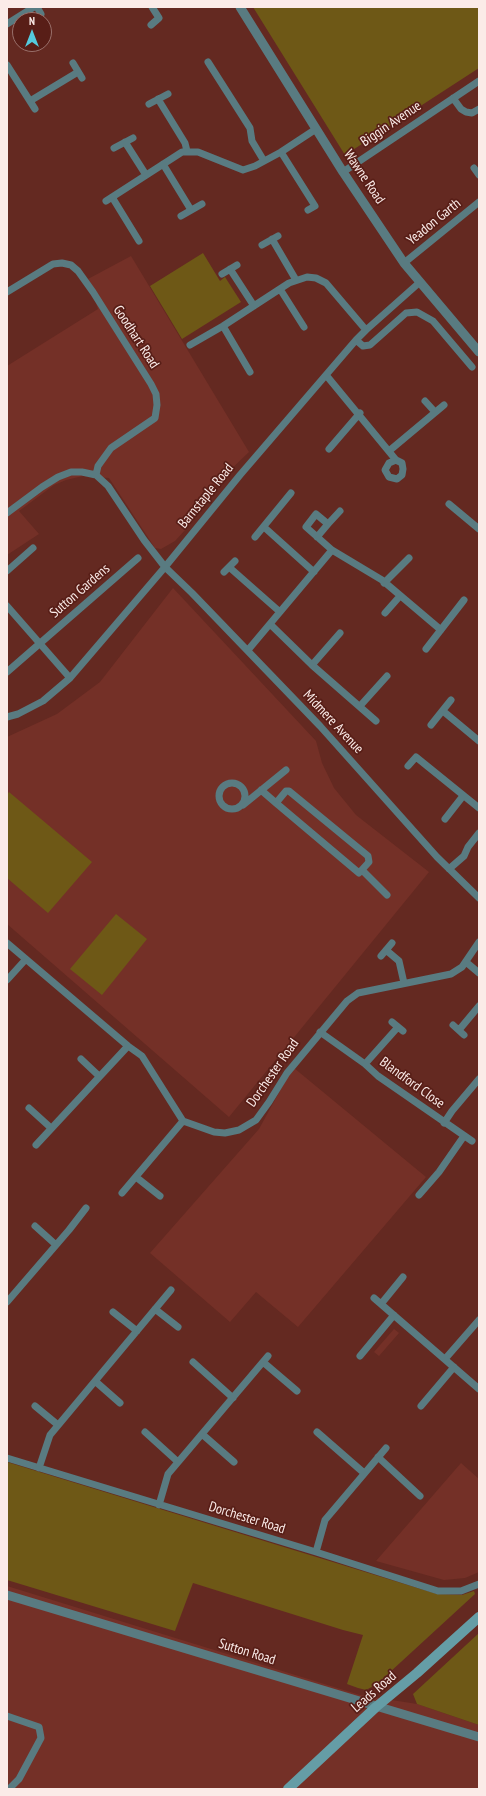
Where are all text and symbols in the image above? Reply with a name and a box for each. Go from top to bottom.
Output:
north arrow [12,12,52,52]
text: N [29,14,35,28]
street label: Biggin Avenue [358,98,424,150]
street label: Wawne Road [340,147,388,207]
street label: Yeadon Garth [404,195,464,249]
street label: Goodhart Road [109,302,163,372]
street label: Barnstaple Road [175,460,237,532]
street label: Sutton Gardens [47,560,113,622]
street label: Midmere Avenue [299,687,367,757]
street label: Dorchester Road [243,1036,303,1110]
street label: Blandford Close [376,1054,448,1112]
street label: Dorchester Road [207,1498,287,1538]
street label: Sutton Road [216,1635,278,1669]
street label: Leads Road [348,1668,400,1716]

